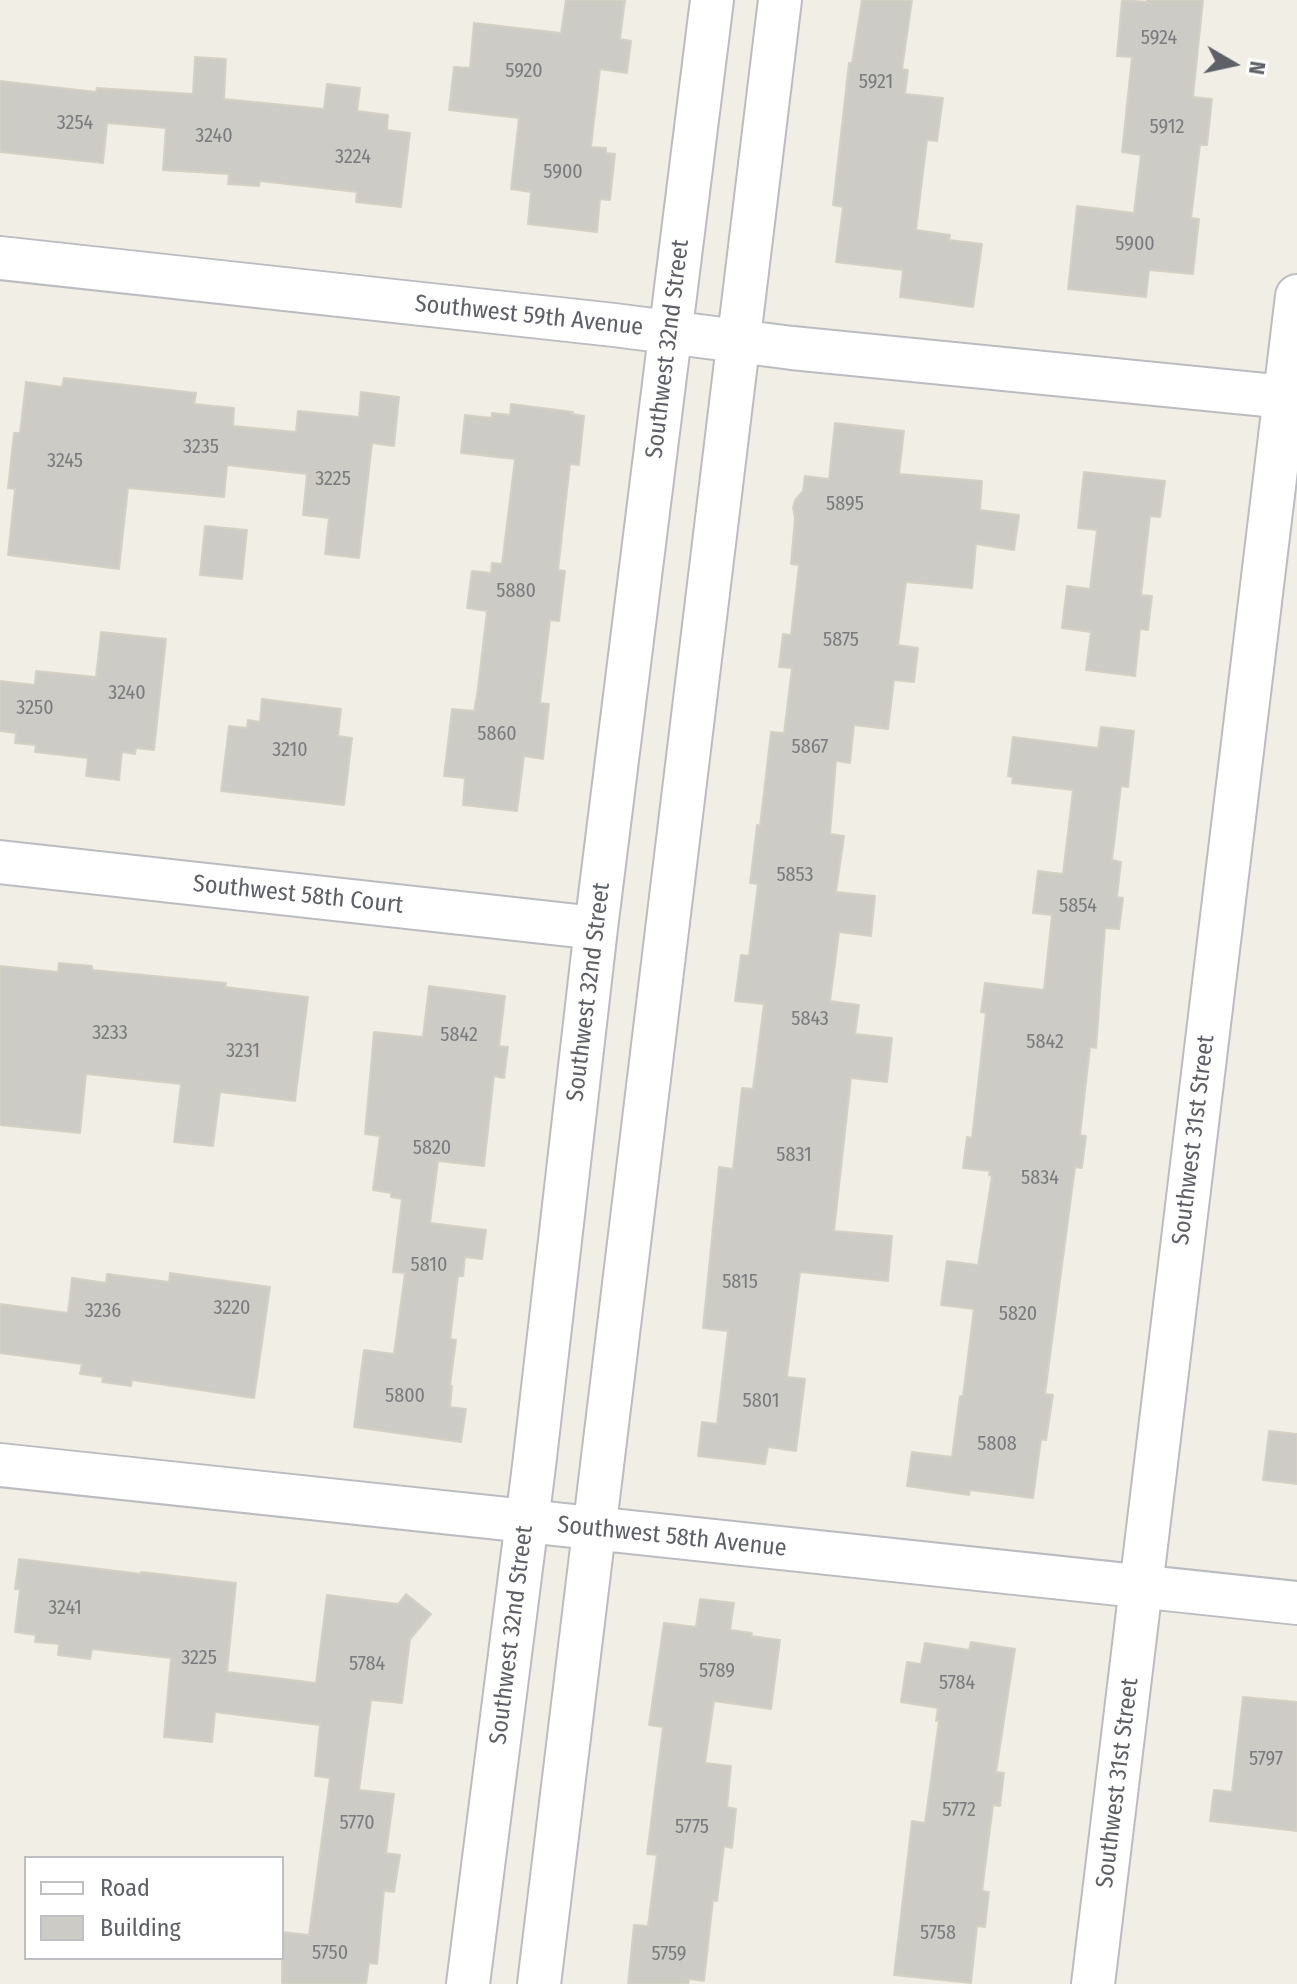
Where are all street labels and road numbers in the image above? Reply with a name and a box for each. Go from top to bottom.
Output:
street label: Southwest 32nd Street [640,238,696,460]
street label: Southwest 59th Avenue [413,290,645,342]
street label: Southwest 58th Court [191,870,405,920]
street label: Southwest 32nd Street [561,881,617,1103]
street label: Southwest 31st Street [1167,1033,1221,1247]
street label: Southwest 58th Avenue [556,1511,788,1563]
street label: Southwest 32nd Street [484,1524,540,1746]
street label: Southwest 31st Street [1091,1676,1145,1890]

